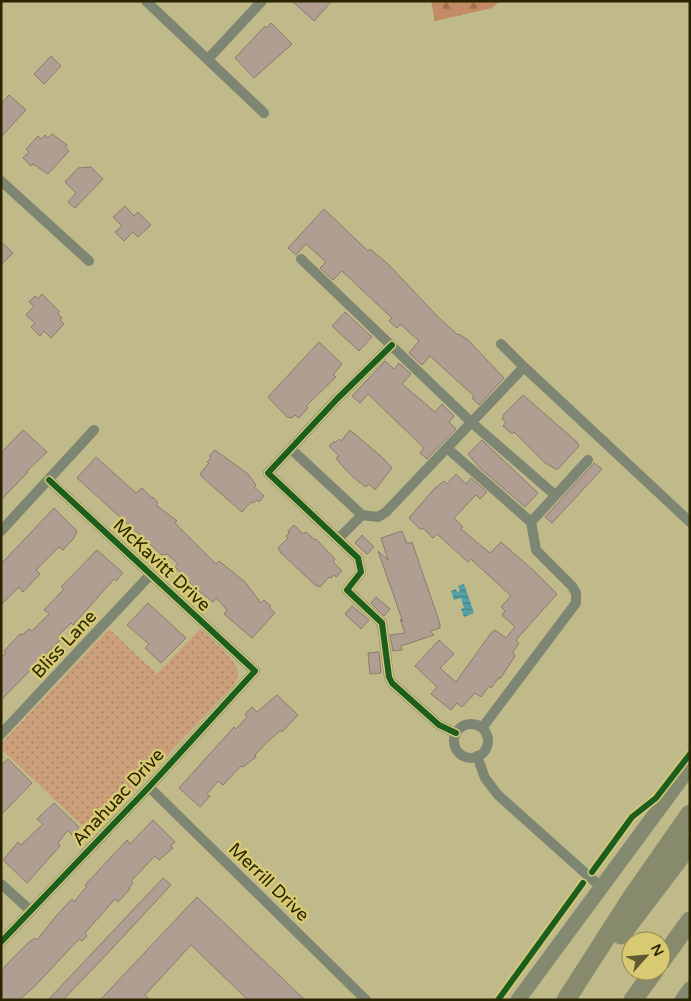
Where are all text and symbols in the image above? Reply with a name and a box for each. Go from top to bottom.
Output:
street label: McKavitt Drive [109,514,215,616]
street label: Bliss Lane [27,605,101,683]
street label: Anahuac Drive [67,744,169,850]
street label: Merrill Drive [224,838,314,926]
north arrow [621,931,671,981]
text: N [647,941,667,959]

